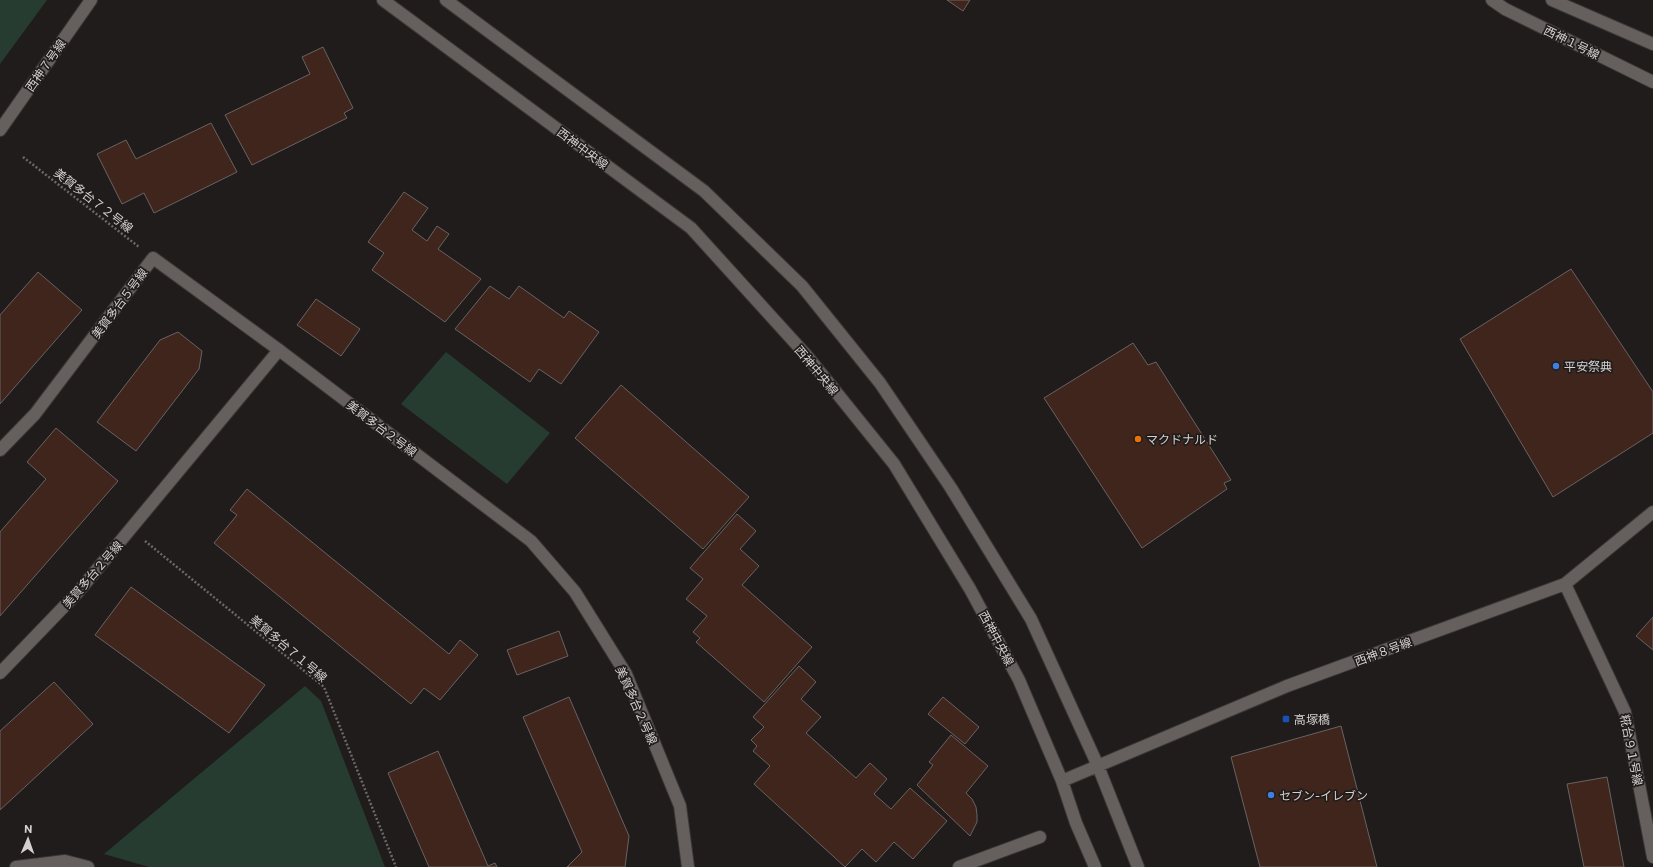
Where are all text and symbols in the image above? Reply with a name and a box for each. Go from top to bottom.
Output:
street label: 西神１号線 [1542,23,1602,61]
street label: 西神７号線 [22,36,68,94]
street label: 西神中央線 [555,124,611,172]
street label: 美賀多台７２号線 [52,165,136,235]
street label: 美賀多台５号線 [88,265,150,341]
street label: 西神中央線 [792,343,842,397]
place label: 平安祭典 [1564,359,1612,373]
marker: 平安祭典 [1551,361,1561,371]
street label: 美賀多台２号線 [344,397,420,459]
place label: マクドナルド [1146,432,1218,446]
marker: マクドナルド [1133,434,1143,444]
street label: 美賀多台２号線 [59,538,125,610]
street label: 西神中央線 [977,608,1017,668]
street label: 美賀多台７１号線 [248,612,330,684]
street label: 西神８号線 [1352,634,1414,668]
street label: 美賀多台２号線 [614,664,660,746]
place label: 高塚橋 [1294,712,1330,726]
street label: 糀台９１号線 [1618,713,1646,787]
marker: 高塚橋 [1281,714,1291,724]
place label: セブン-イレブン [1279,788,1368,802]
marker: セブン-イレブン [1266,790,1276,800]
north arrow [8,819,48,859]
text: N [24,822,33,835]

